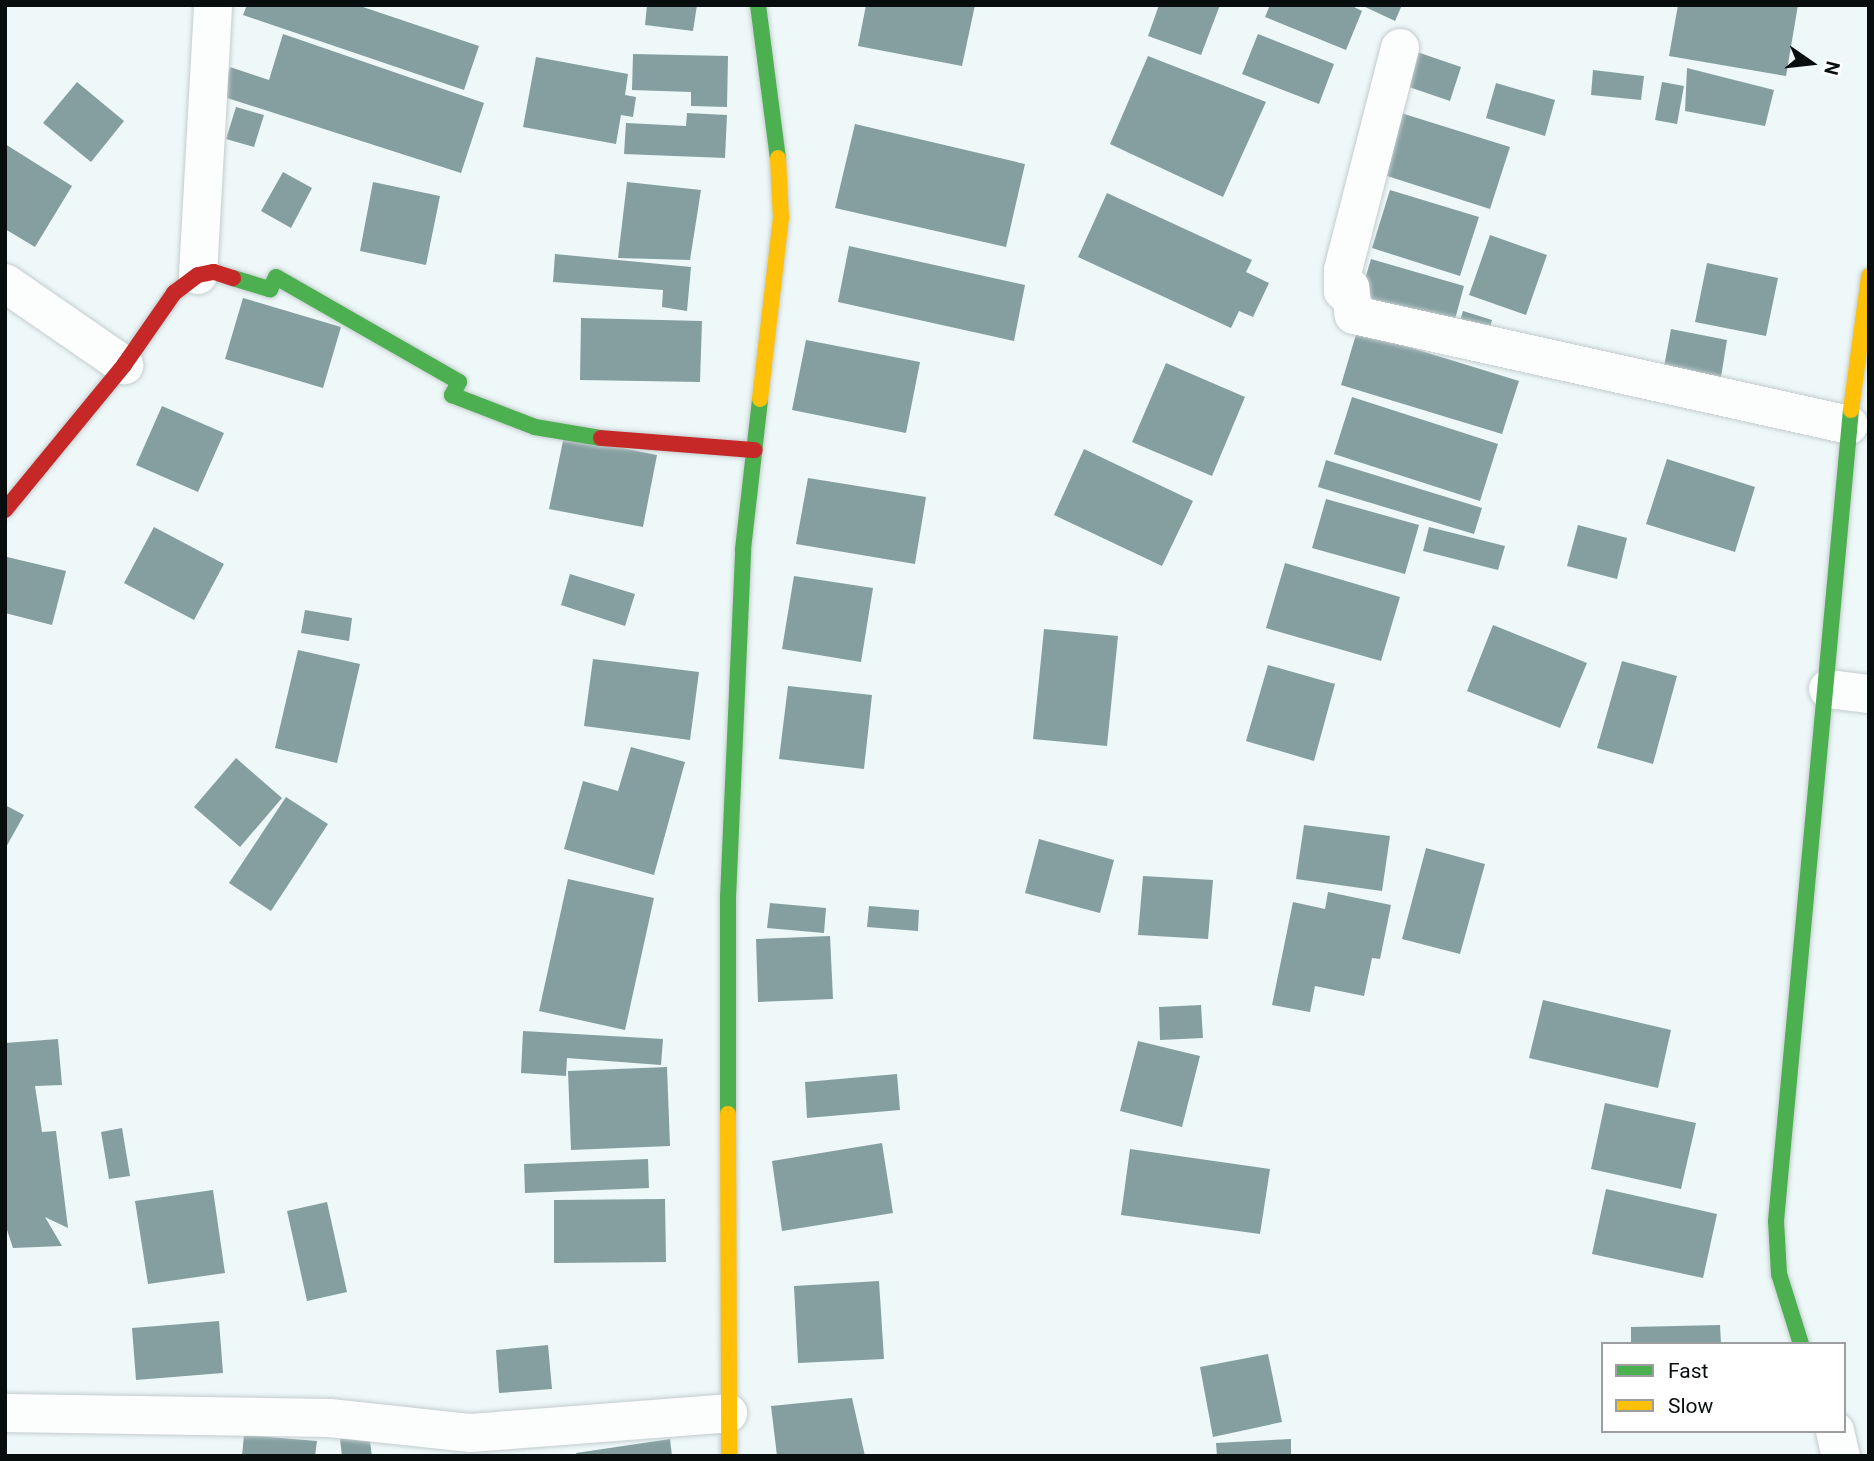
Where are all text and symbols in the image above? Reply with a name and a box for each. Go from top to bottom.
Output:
north arrow [1776,28,1846,98]
text: N [1819,59,1845,77]
legend [1601,1342,1846,1433]
text: Fast [1668,1359,1708,1383]
text: Slow [1668,1394,1713,1418]

